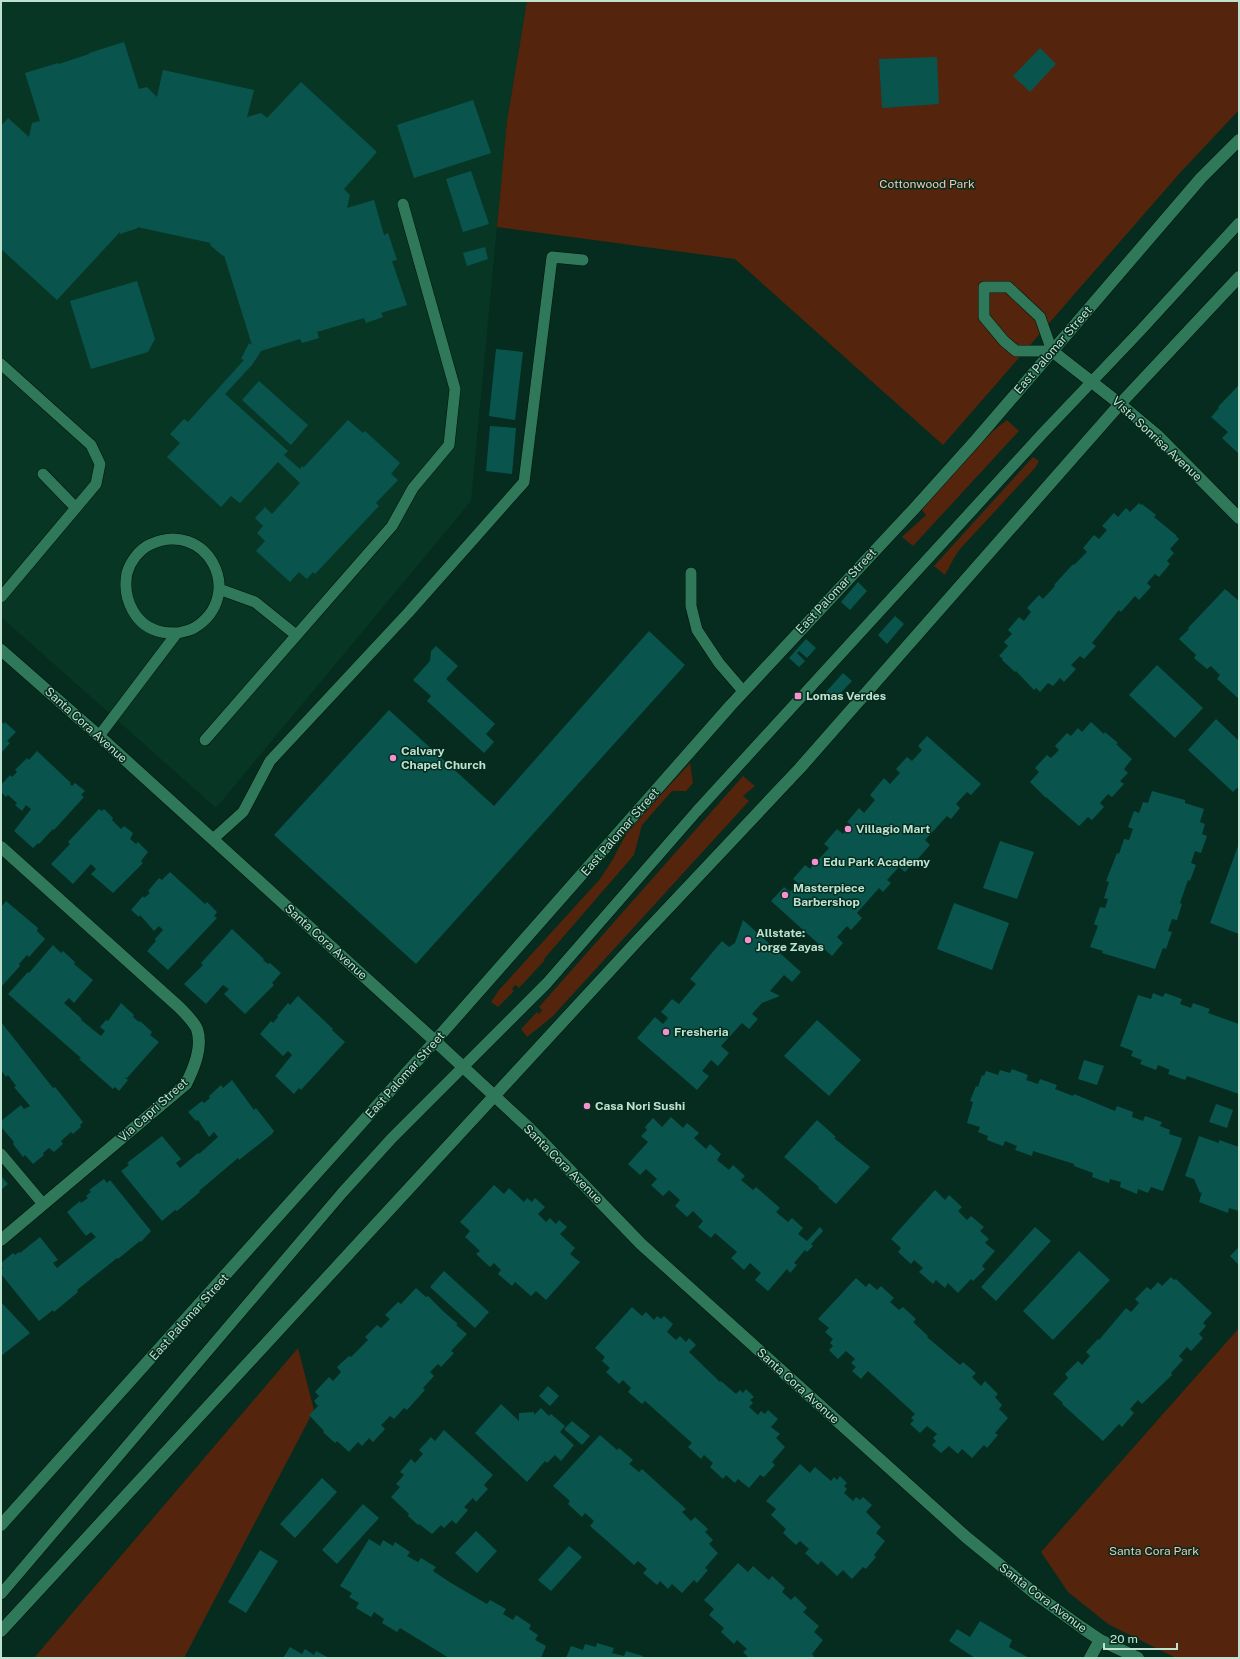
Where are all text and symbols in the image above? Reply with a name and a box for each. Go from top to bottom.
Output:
park label: Cottonwood Park [879,177,975,191]
street label: East Palomar Street [1011,303,1095,397]
street label: Vista Sonrisa Avenue [1109,394,1205,484]
street label: East Palomar Street [793,545,879,637]
street label: Santa Cora Avenue [42,684,130,766]
place label: Lomas Verdes [806,689,886,703]
marker: Lomas Verdes [793,691,803,701]
place label: Calvary Chapel Church [401,744,486,772]
marker: Calvary Chapel Church [388,753,398,763]
street label: East Palomar Street [578,785,662,879]
place label: Villagio Mart [856,822,930,836]
marker: Villagio Mart [843,824,853,834]
place label: Edu Park Academy [823,855,930,869]
marker: Edu Park Academy [810,857,820,867]
place label: Masterpiece Barbershop [793,881,865,909]
marker: Masterpiece Barbershop [780,890,790,900]
street label: Santa Cora Avenue [282,901,370,983]
place label: Allstate: Jorge Zayas [756,926,824,954]
marker: Allstate: Jorge Zayas [743,935,753,945]
place label: Fresheria [674,1025,729,1039]
marker: Fresheria [661,1027,671,1037]
street label: East Palomar Street [363,1029,448,1121]
street label: Via Capri Street [116,1075,191,1145]
place label: Casa Nori Sushi [595,1099,685,1113]
marker: Casa Nori Sushi [582,1101,592,1111]
street label: Santa Cora Avenue [521,1122,605,1206]
street label: East Palomar Street [147,1271,232,1363]
street label: Santa Cora Avenue [754,1345,842,1427]
park label: Santa Cora Park [1109,1544,1199,1558]
street label: Santa Cora Avenue [997,1561,1090,1636]
scale bar [1104,1625,1177,1651]
text: 20 m [1110,1632,1138,1646]

